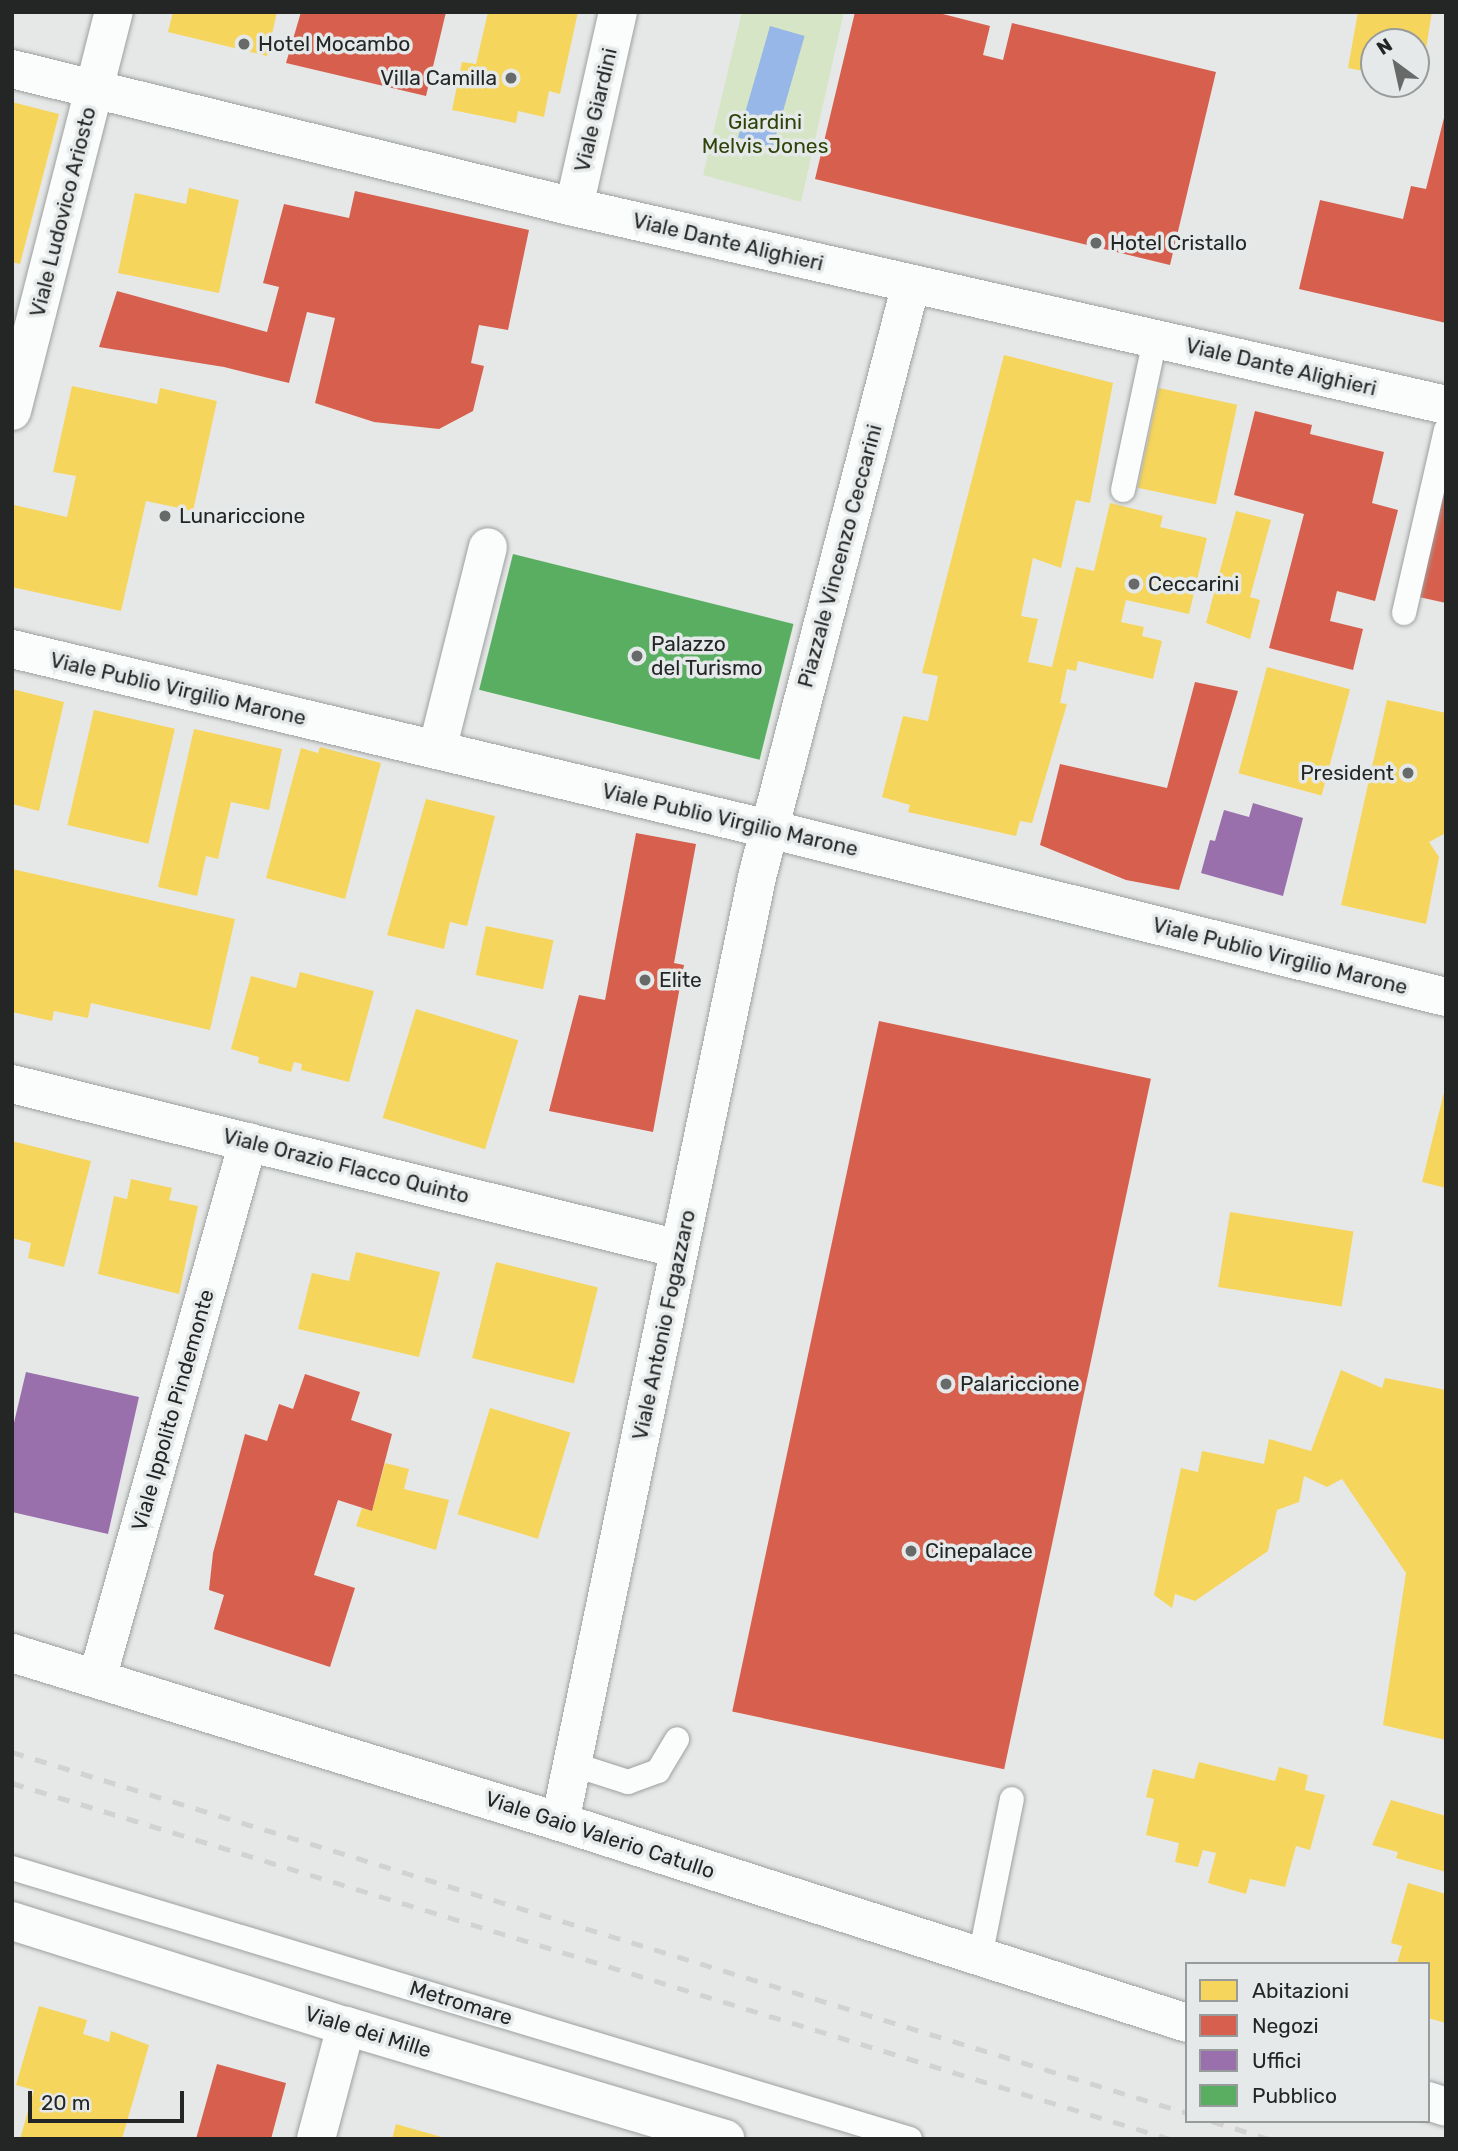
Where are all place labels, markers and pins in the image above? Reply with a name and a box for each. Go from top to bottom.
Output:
place label: Hotel Mocambo [258,31,410,57]
marker: Hotel Mocambo [236,36,252,52]
place label: Villa Camilla [380,65,497,91]
marker: Villa Camilla [503,70,519,86]
place label: Hotel Cristallo [1110,230,1247,256]
marker: Hotel Cristallo [1088,235,1104,251]
place label: Lunariccione [179,503,305,529]
marker: Lunariccione [157,508,173,524]
place label: Ceccarini [1148,571,1239,597]
marker: Ceccarini [1126,576,1142,592]
place label: Palazzo del Turismo [651,631,763,681]
marker: Palazzo del Turismo [629,648,645,664]
place label: President [1300,760,1394,786]
marker: President [1400,765,1416,781]
place label: Elite [659,967,702,993]
marker: Elite [637,972,653,988]
place label: Palariccione [960,1371,1079,1397]
marker: Palariccione [938,1376,954,1392]
place label: Cinepalace [925,1538,1033,1564]
marker: Cinepalace [903,1543,919,1559]

